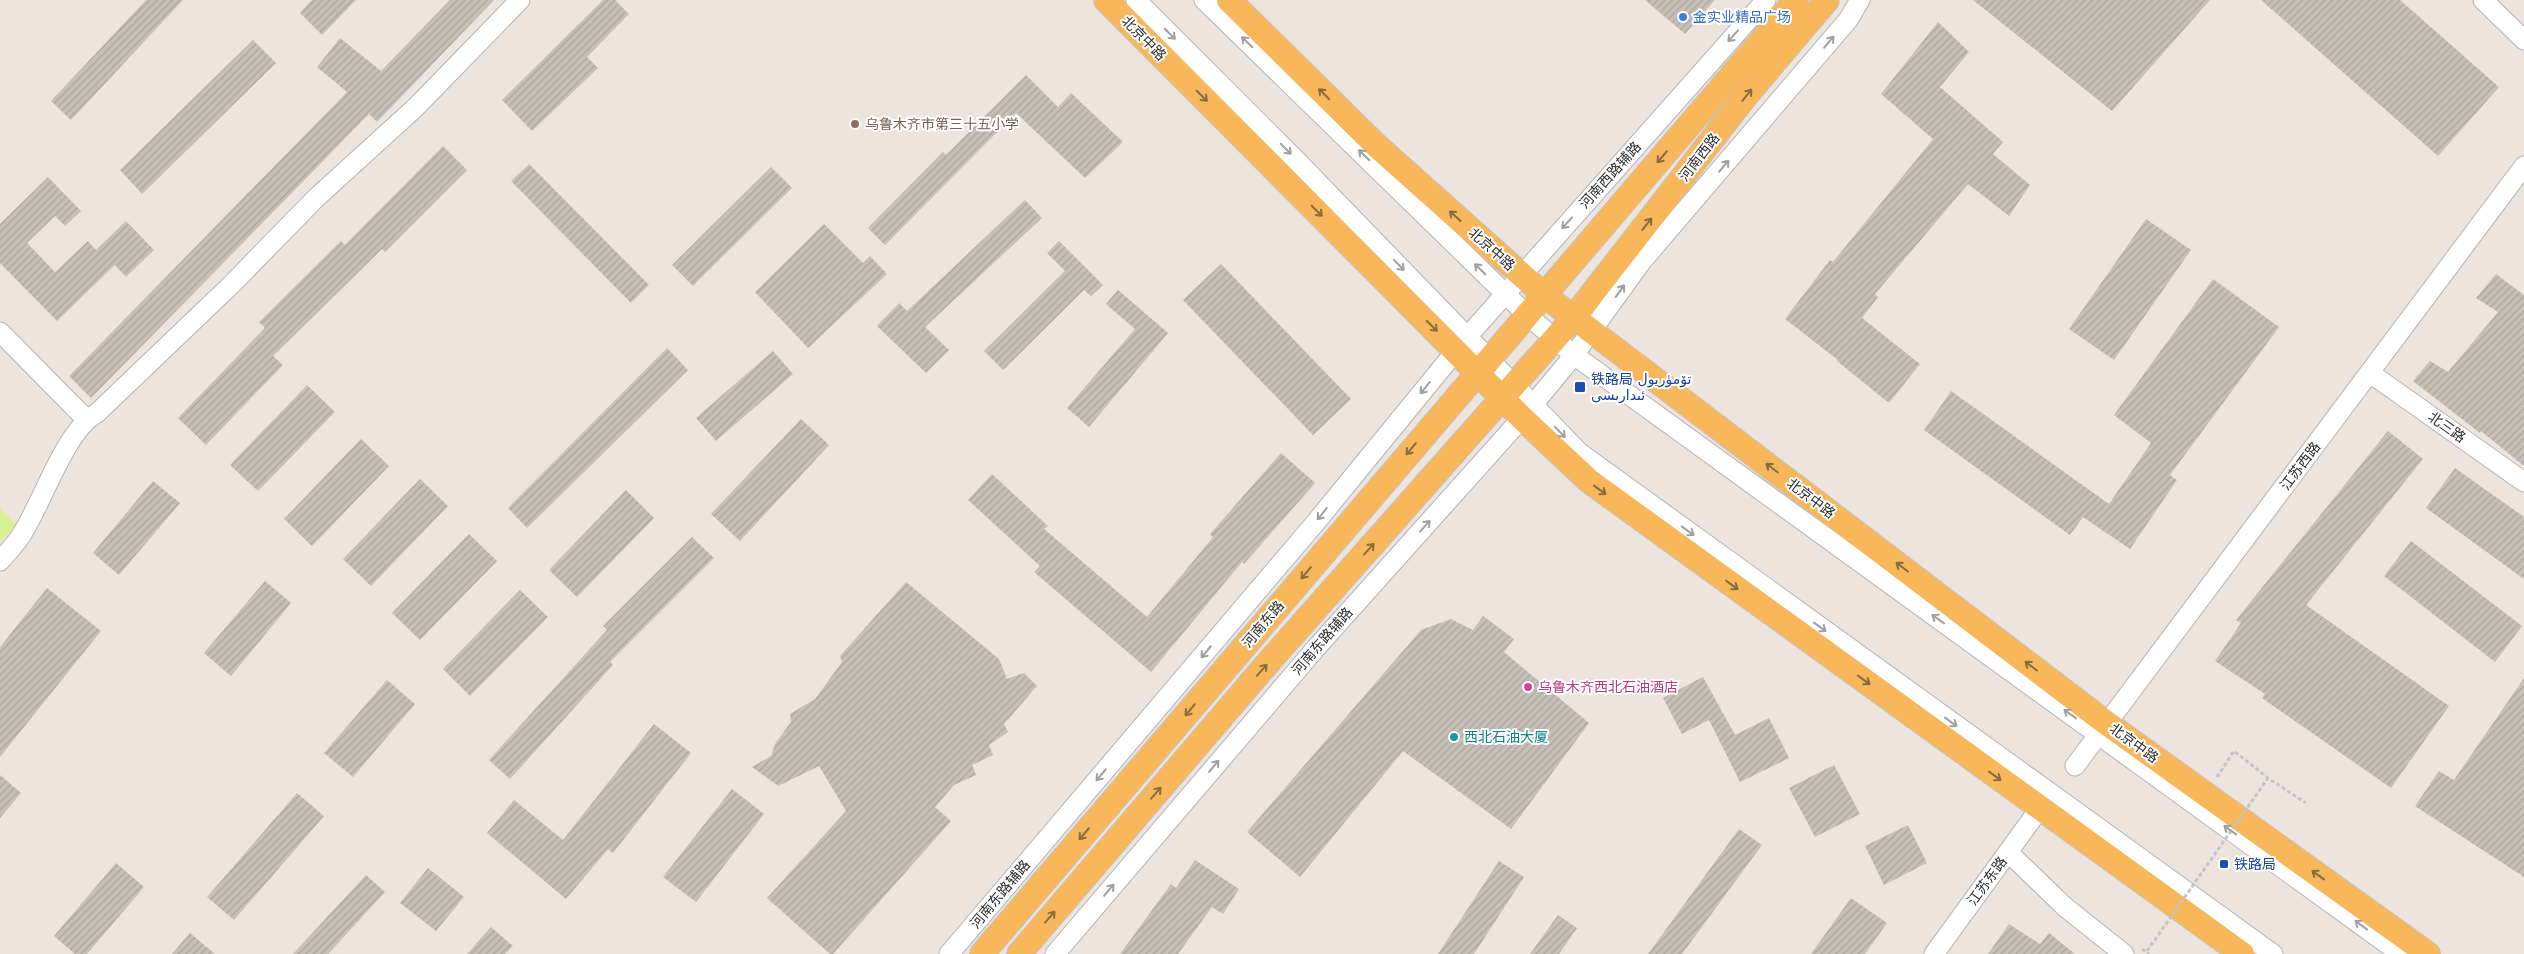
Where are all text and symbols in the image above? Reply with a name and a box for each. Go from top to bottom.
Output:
place label: 金实业精品广场 [1693,9,1791,25]
marker: 金实业精品广场 [1677,11,1689,23]
street label: 北京中路 [1119,13,1169,63]
one-way arrow [1164,28,1176,41]
one-way arrow [1728,30,1739,43]
one-way arrow [1241,36,1253,48]
one-way arrow [1823,36,1835,49]
one-way arrow [1317,88,1330,100]
one-way arrow [1741,89,1752,102]
one-way arrow [1196,90,1208,102]
place label: 乌鲁木齐市第三十五小学 [865,116,1019,132]
marker: 乌鲁木齐市第三十五小学 [849,118,861,130]
street label: 河南西路 [1675,130,1723,184]
street label: 河南西路辅路 [1576,138,1644,212]
one-way arrow [1279,143,1292,155]
one-way arrow [1357,149,1370,161]
one-way arrow [1657,150,1668,163]
one-way arrow [1718,160,1729,173]
one-way arrow [1311,205,1323,217]
one-way arrow [1449,211,1462,222]
one-way arrow [1561,216,1573,229]
one-way arrow [1641,217,1652,230]
street label: 北京中路 [1466,224,1518,274]
one-way arrow [1393,259,1405,271]
one-way arrow [1474,262,1486,275]
one-way arrow [1615,284,1625,298]
one-way arrow [1425,320,1437,332]
place label: 铁路局 تۆمۈريول ئىدارىسى [1591,371,1691,404]
marker: 铁路局 تۆمۈريول ئىدارىسى [1573,380,1587,394]
one-way arrow [1419,382,1430,395]
street label: 北三路 [2425,408,2469,446]
one-way arrow [1554,426,1566,438]
street label: 江苏西路 [2277,439,2323,493]
one-way arrow [1406,442,1417,455]
one-way arrow [1766,463,1779,474]
street label: 北京中路 [1784,475,1838,521]
one-way arrow [1593,485,1607,495]
one-way arrow [1317,508,1328,521]
one-way arrow [1419,519,1431,532]
one-way arrow [1681,526,1695,536]
one-way arrow [1364,542,1375,555]
one-way arrow [1895,562,1909,572]
one-way arrow [1300,566,1312,579]
one-way arrow [1725,580,1739,590]
street label: 河南东路 [1239,597,1287,651]
street label: 河南东路辅路 [1288,604,1356,678]
one-way arrow [1931,614,1945,624]
one-way arrow [1813,622,1827,632]
one-way arrow [1200,645,1211,658]
one-way arrow [2025,660,2038,671]
one-way arrow [1256,664,1267,677]
one-way arrow [1856,675,1870,686]
place label: 乌鲁木齐西北石油酒店 [1538,679,1678,695]
marker: 乌鲁木齐西北石油酒店 [1522,681,1534,693]
one-way arrow [1184,703,1195,716]
one-way arrow [2064,709,2077,720]
one-way arrow [1944,717,1958,727]
street label: 北京中路 [2107,720,2161,766]
place label: 西北石油大厦 [1464,729,1548,745]
marker: 西北石油大厦 [1448,731,1460,743]
one-way arrow [1209,760,1220,773]
one-way arrow [1095,769,1106,782]
one-way arrow [1988,771,2002,781]
one-way arrow [1150,787,1162,800]
one-way arrow [2223,825,2237,835]
one-way arrow [1079,827,1090,840]
street label: 江苏东路 [1964,854,2010,908]
place label: 铁路局 [2234,856,2276,872]
street label: 河南东路辅路 [967,857,1033,931]
marker: 铁路局 [2218,858,2230,870]
one-way arrow [2312,869,2325,880]
one-way arrow [1103,884,1115,897]
one-way arrow [1045,911,1056,924]
one-way arrow [2355,920,2369,931]

